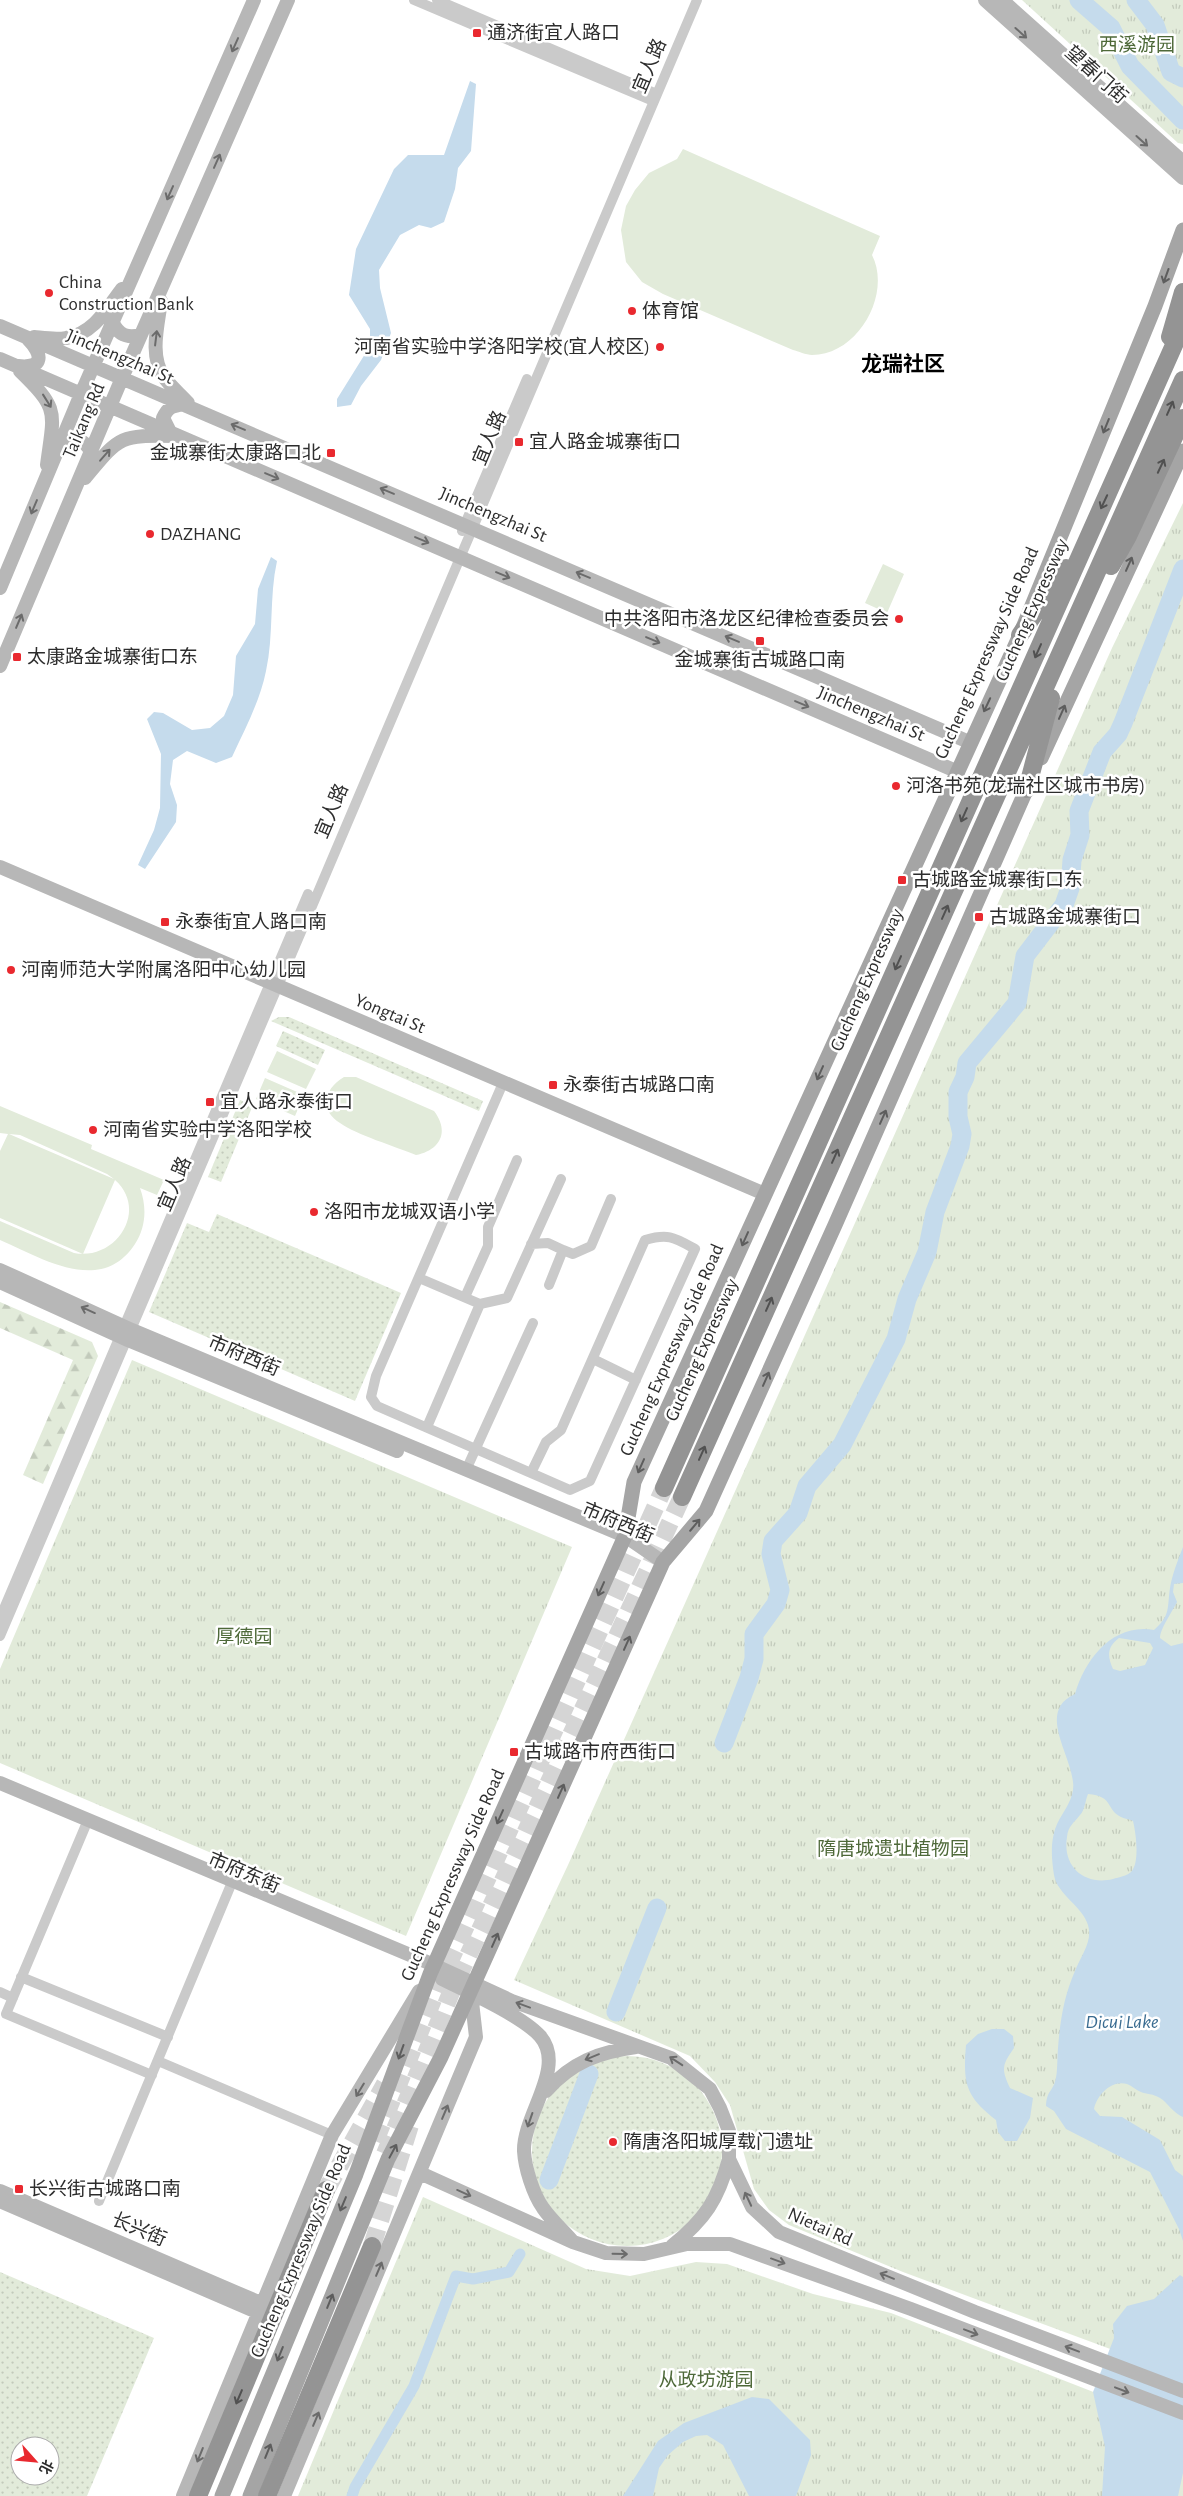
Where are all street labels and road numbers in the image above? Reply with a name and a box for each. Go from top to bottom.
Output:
street label: 宜人路 [628,35,670,96]
street label: 望春门街 [1061,42,1131,107]
street label: Jinchengzhai St [64,326,176,388]
street label: Taikang Rd [60,380,108,462]
street label: 宜人路 [468,407,510,468]
street label: Jinchengzhai St [437,484,549,546]
street label: Gucheng Expressway [992,536,1072,684]
street label: Gucheng Expressway Side Road [932,544,1043,762]
street label: Jinchengzhai St [815,683,927,745]
street label: 宜人路 [310,780,352,841]
street label: Gucheng Expressway [827,906,907,1054]
street label: Yongtai St [352,991,428,1037]
street label: 宜人路 [153,1153,195,1214]
street label: Gucheng Expressway Side Road [615,1240,729,1460]
street label: Gucheng Expressway [660,1275,744,1425]
street label: 市府西街 [205,1331,283,1380]
street label: 市府西街 [579,1498,657,1547]
street label: Gucheng Expressway Side Road [398,1766,509,1984]
street label: 市府东街 [205,1848,283,1897]
street label: Gucheng Expressway Side Road [247,2141,355,2361]
street label: Nietai Rd [785,2204,855,2250]
street label: 长兴街 [109,2209,169,2250]

